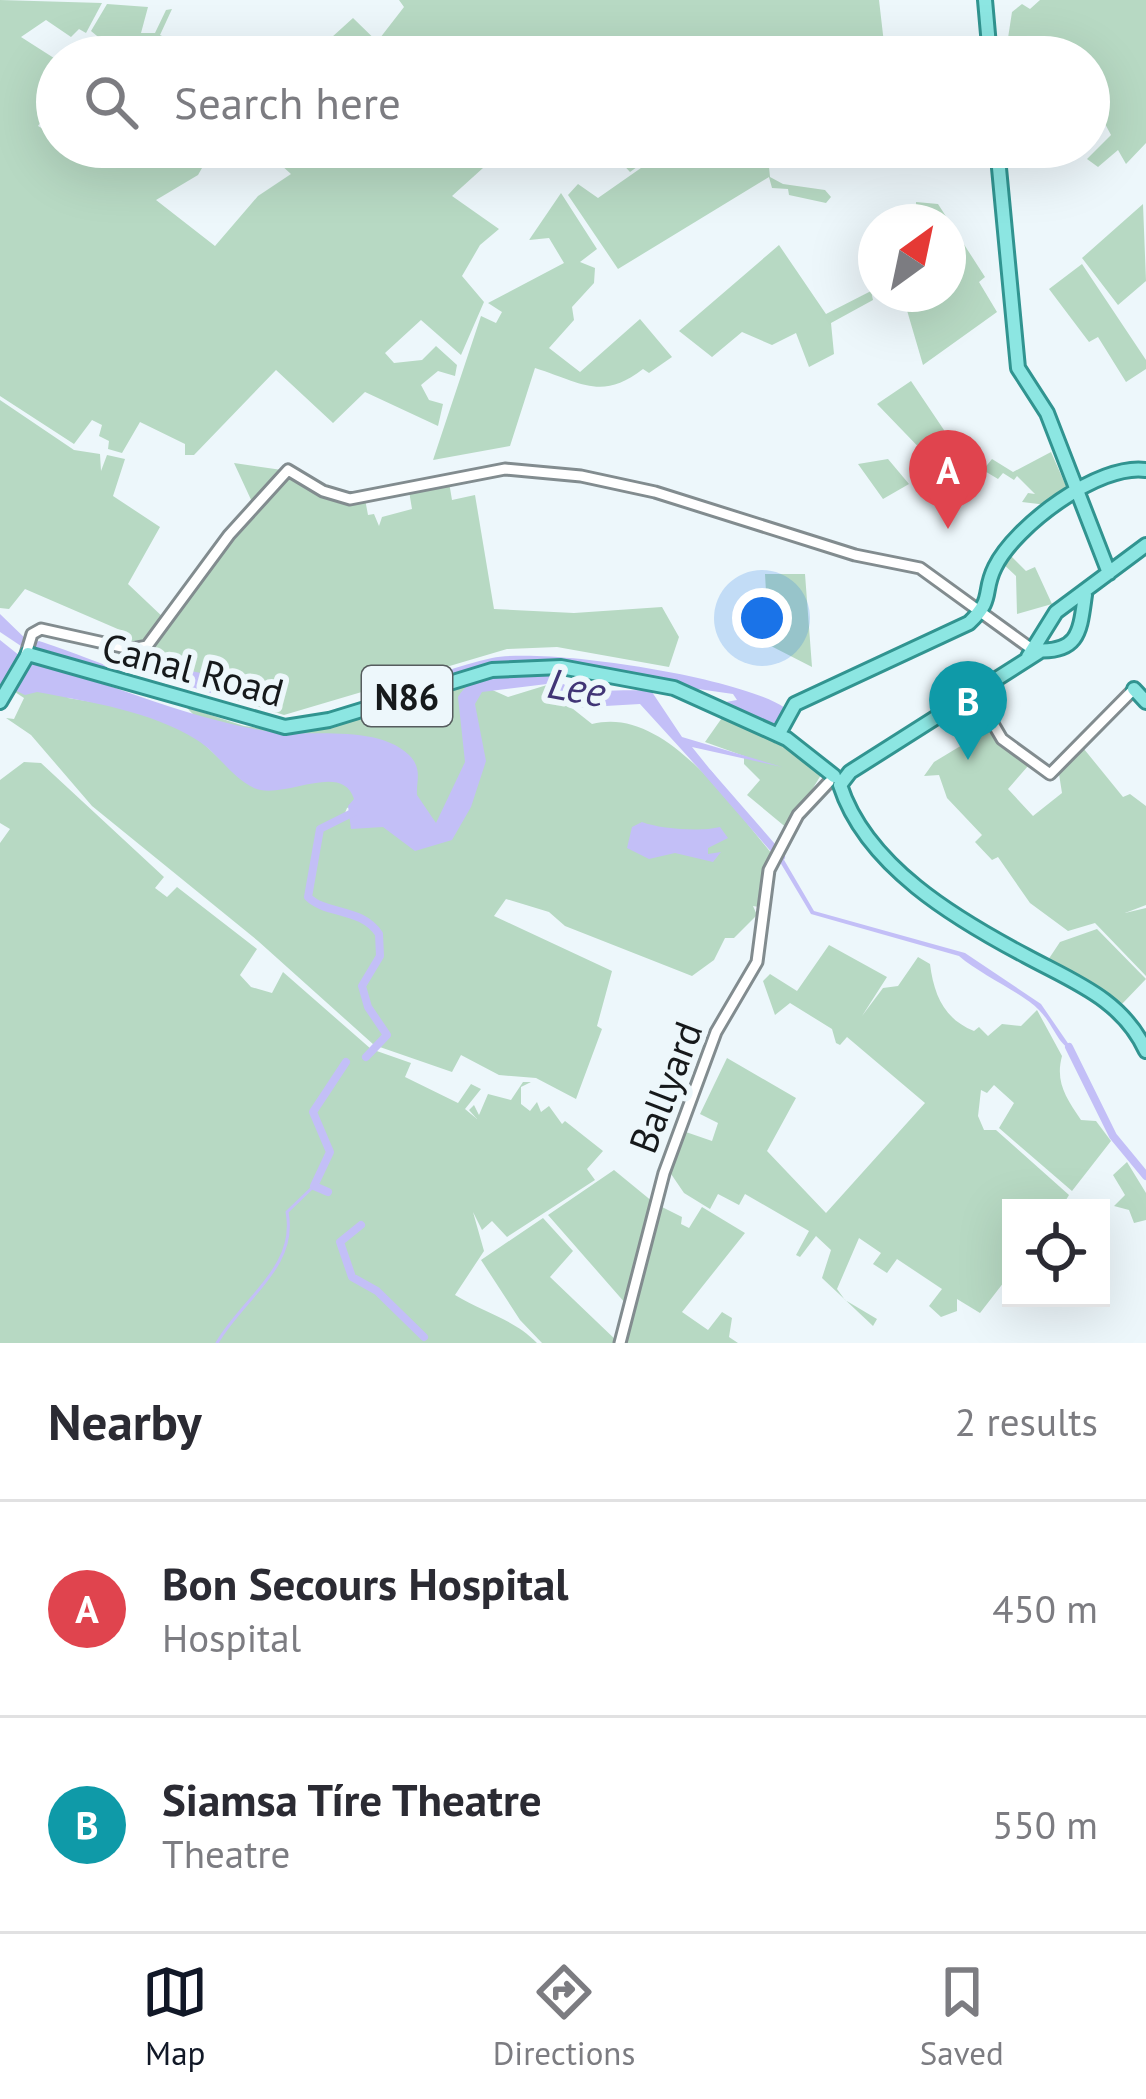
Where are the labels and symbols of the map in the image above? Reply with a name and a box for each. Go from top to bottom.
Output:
north arrow [858,204,966,312]
pin: A [909,430,987,529]
your location [732,588,792,648]
street label: Canal Road [97,620,289,718]
water label: Lee [544,655,611,719]
pin: B [929,661,1007,760]
road number: N86 [362,666,452,726]
street label: Ballyard [617,1014,713,1160]

